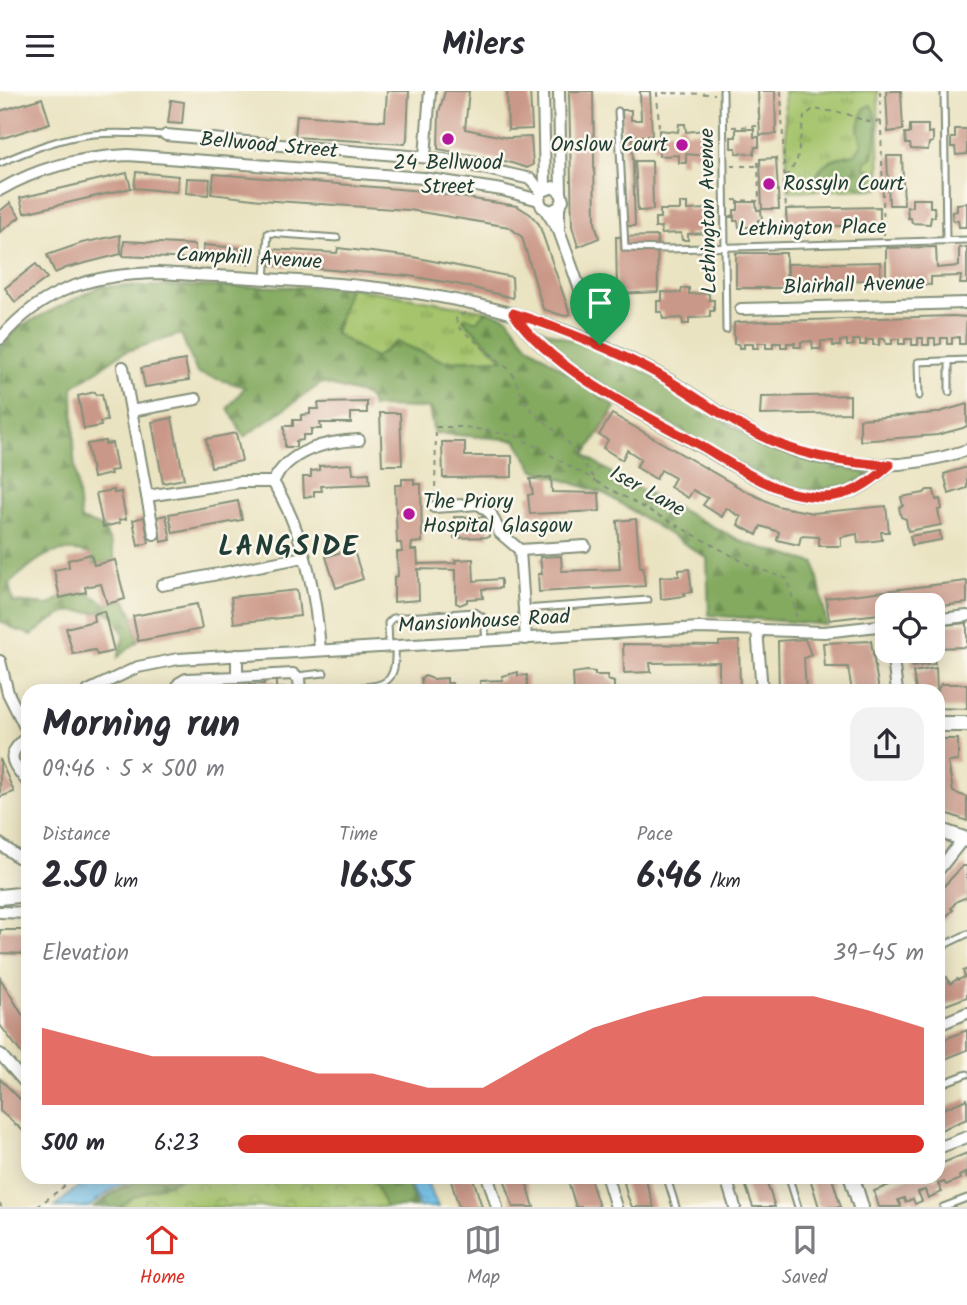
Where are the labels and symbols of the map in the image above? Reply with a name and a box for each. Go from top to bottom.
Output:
street label: Bellwood Street [199,124,340,169]
street label: Lethington Avenue [691,127,727,294]
place label: Onslow Court [551,129,669,162]
marker: 24 Bellwood Street [440,131,456,147]
marker: Onslow Court [674,137,690,153]
place label: 24 Bellwood Street [394,147,503,204]
place label: Rossyln Court [783,168,905,201]
marker: Rossyln Court [761,176,777,192]
street label: Lethington Place [737,211,887,247]
street label: Camphill Avenue [175,239,323,279]
street label: Blairhall Avenue [782,267,926,305]
pin [570,273,630,345]
street label: Iser Lane [603,458,691,527]
place label: The Priory Hospital Glasgow [423,486,573,543]
marker: The Priory Hospital Glasgow [401,506,417,522]
district label: LANGSIDE [218,525,360,570]
street label: Mansionhouse Road [397,601,571,643]

